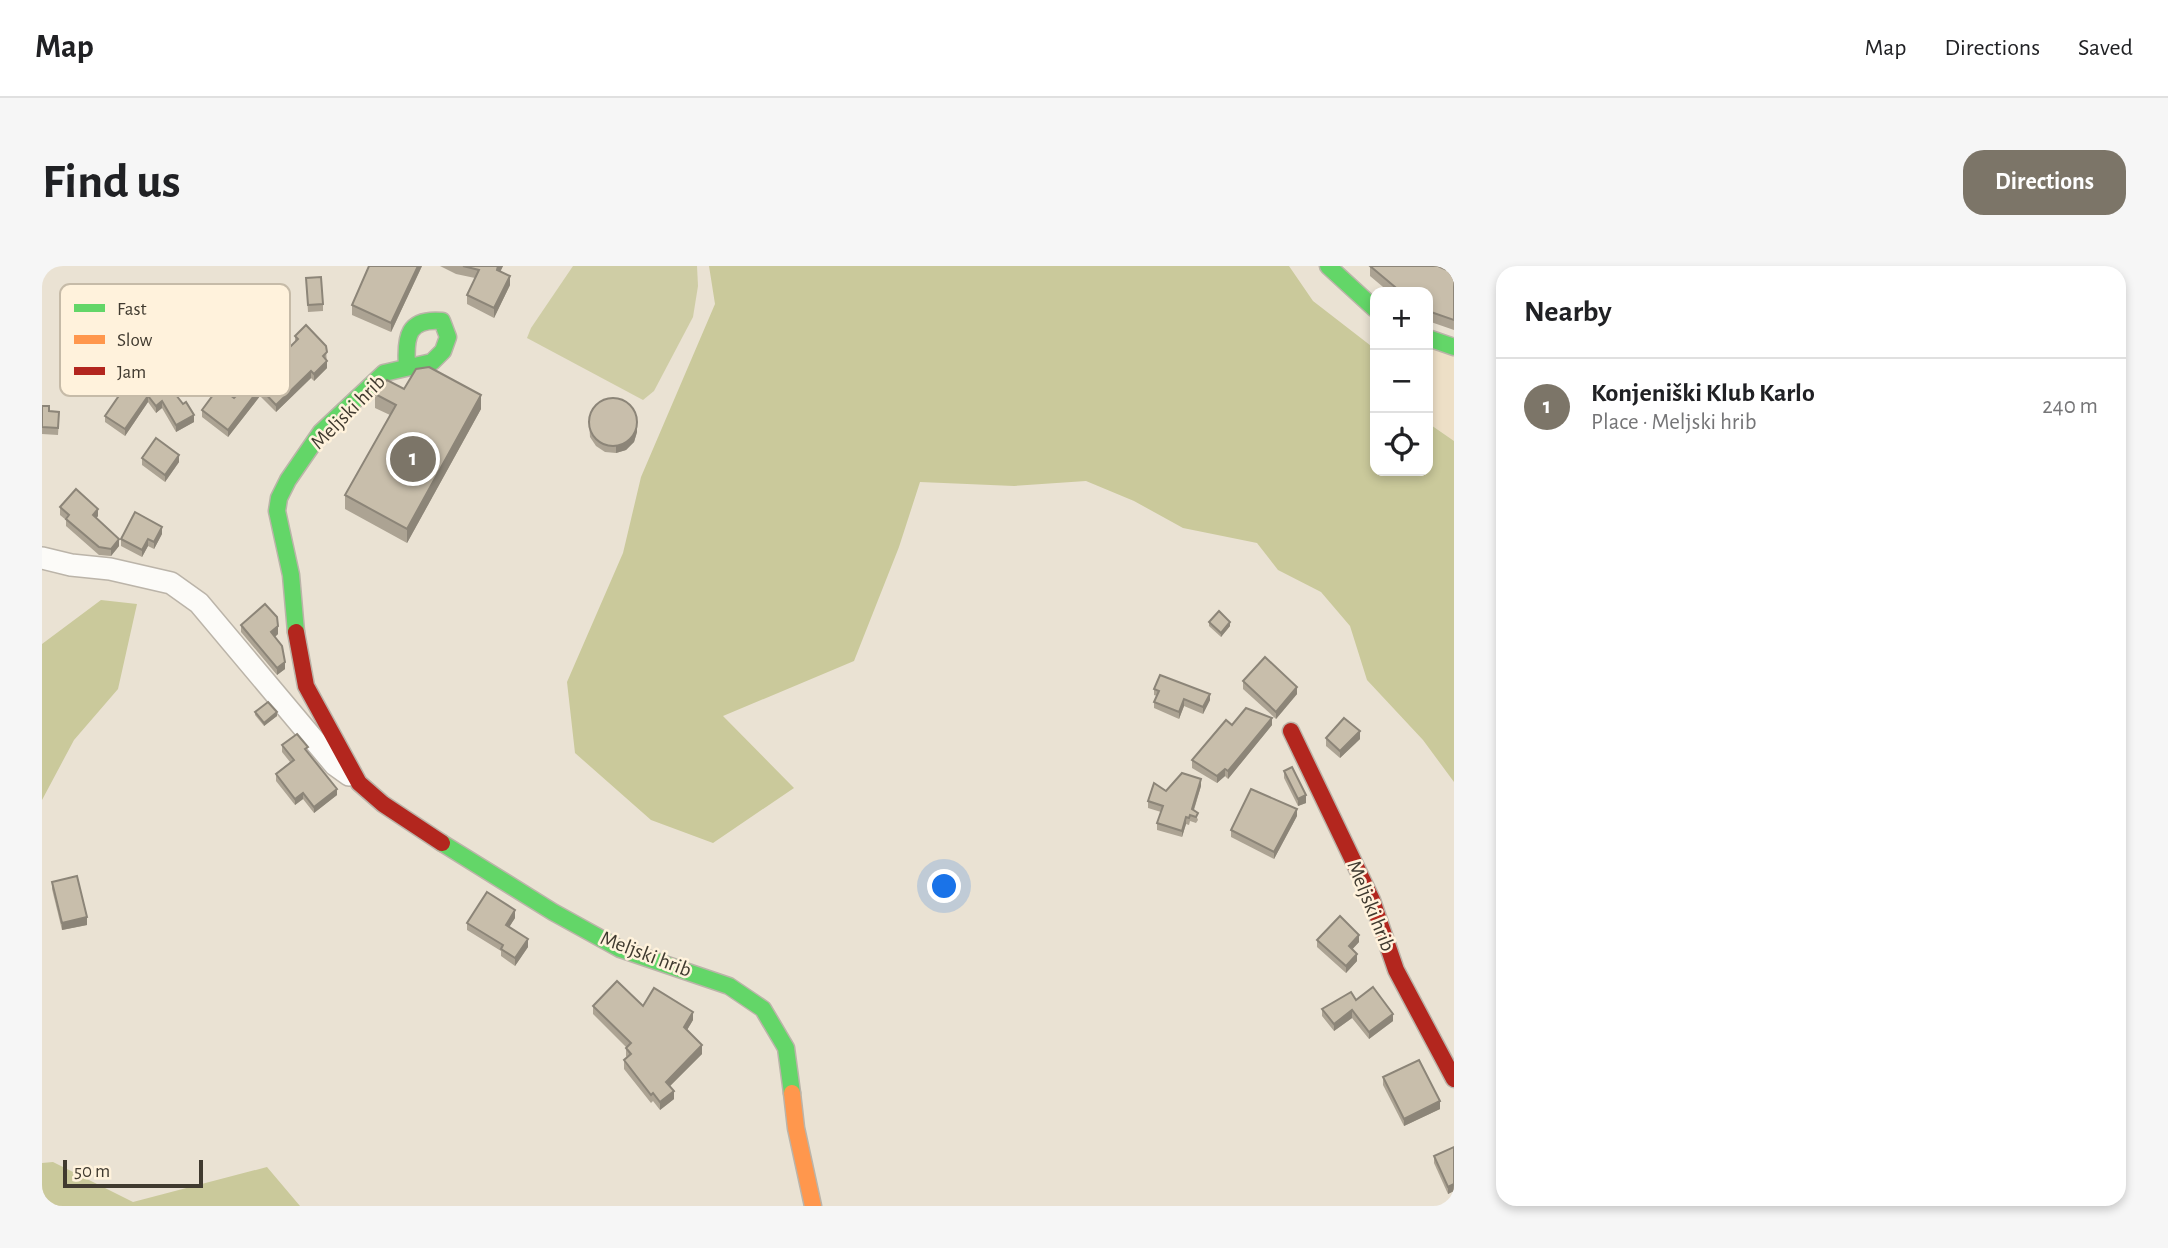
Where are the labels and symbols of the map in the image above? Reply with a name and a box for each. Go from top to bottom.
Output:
legend [60,284,290,396]
text: Fast [117,300,147,319]
text: Slow [117,331,153,350]
text: Jam [117,363,146,382]
street label: Meljski hrib [307,371,389,453]
pin: 1 [390,433,436,485]
street label: Meljski hrib [1343,858,1399,954]
your location [927,869,961,903]
street label: Meljski hrib [597,927,695,981]
scale bar [63,1157,203,1189]

